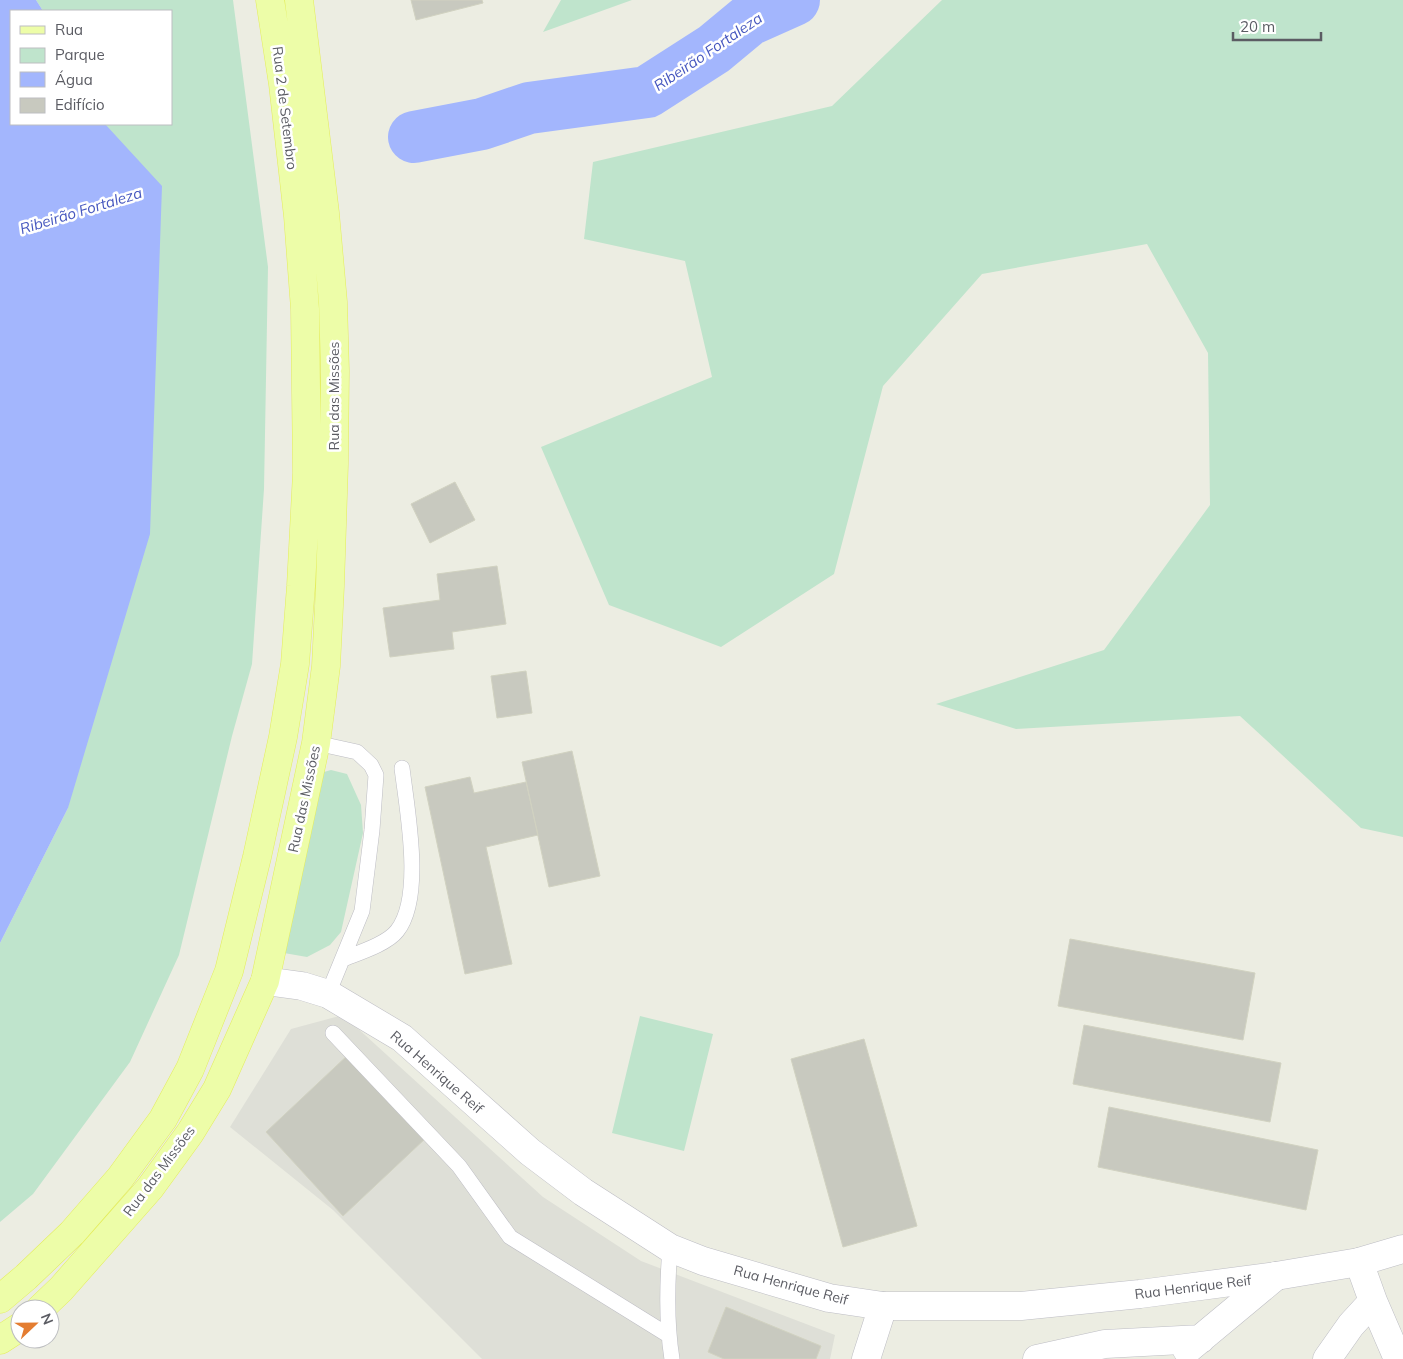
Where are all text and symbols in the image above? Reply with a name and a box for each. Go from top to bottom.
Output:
water label: Ribeirão Fortaleza [650,8,766,95]
legend [10,10,172,125]
scale bar [1233,10,1320,42]
text: 20 m [1240,17,1275,36]
text: Rua [55,20,83,39]
text: Parque [55,45,105,64]
street label: Rua 2 de Setembro [269,45,301,171]
text: Água [55,70,93,89]
text: Edifício [55,95,105,114]
water label: Ribeirão Fortaleza [17,183,144,238]
street label: Rua das Missões [325,341,343,451]
street label: Rua das Missões [284,744,324,854]
street label: Rua Henrique Reif [387,1027,488,1118]
street label: Rua das Missões [119,1122,199,1220]
street label: Rua Henrique Reif [732,1261,850,1309]
street label: Rua Henrique Reif [1133,1271,1253,1303]
north arrow [10,1299,60,1349]
text: N [37,1311,57,1327]

